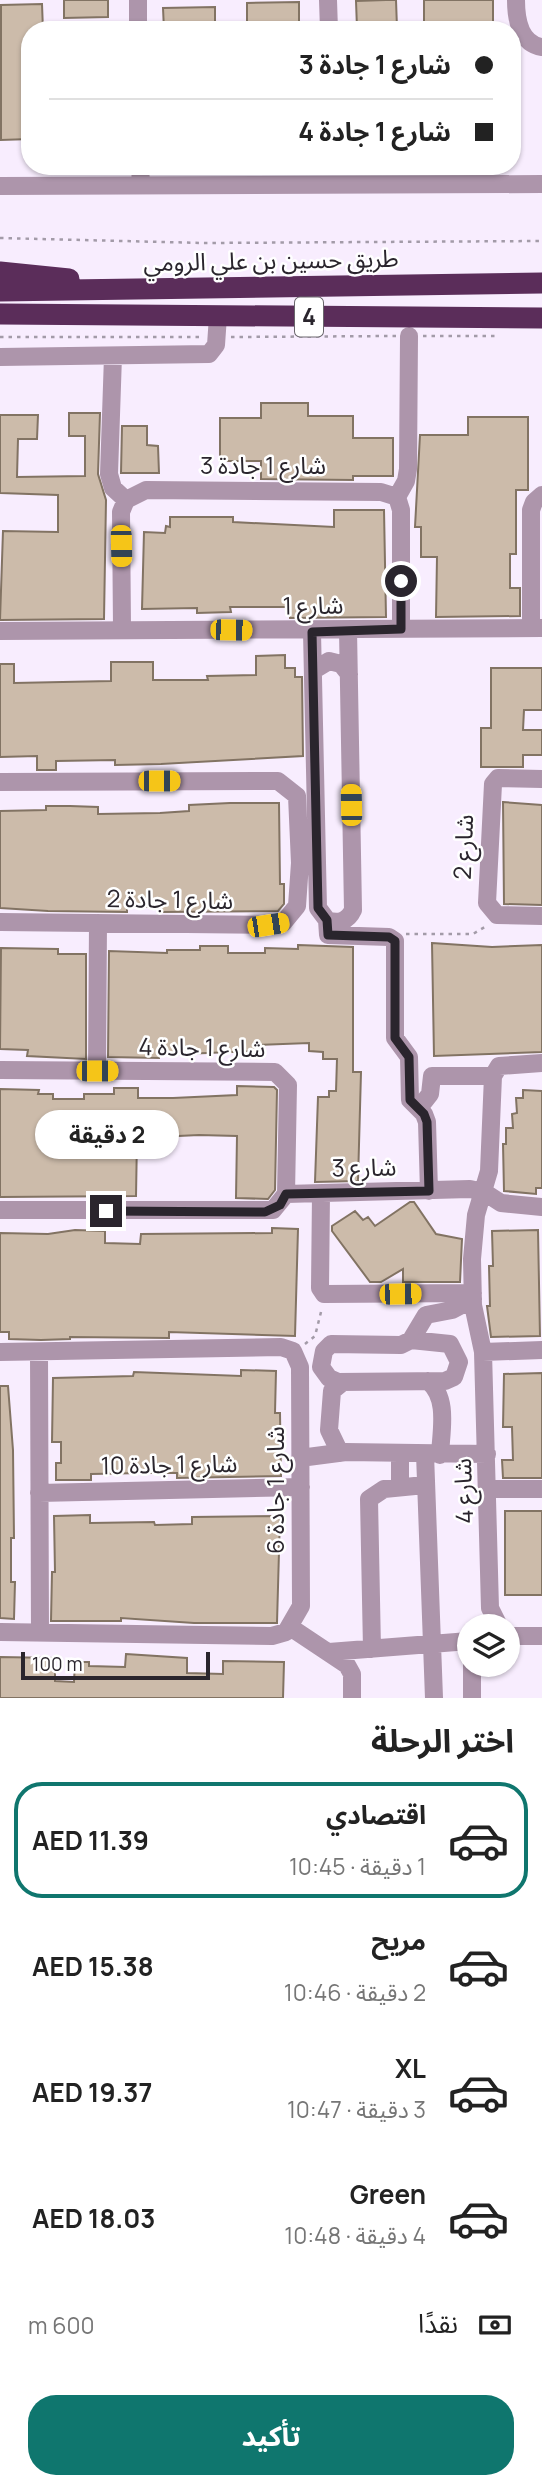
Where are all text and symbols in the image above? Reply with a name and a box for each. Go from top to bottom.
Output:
text: شارع 1 جادة 3 [299,46,451,82]
text: شارع 1 جادة 4 [298,113,451,149]
street label: طريق حسين بن علي الرومي [143,241,399,282]
road number: 4 [295,298,323,336]
street label: شارع 1 جادة 3 [200,448,326,483]
car [111,525,132,567]
route start [385,565,417,597]
street label: شارع 1 [282,587,344,624]
car [210,619,253,641]
car [139,771,181,792]
car [341,784,362,826]
street label: شارع 2 [445,814,482,880]
street label: شارع 1 جادة 2 [106,881,234,918]
car [246,911,291,939]
street label: شارع 1 جادة 4 [138,1029,266,1066]
car [77,1061,119,1082]
callout: 2 دقيقة [34,1110,178,1158]
text: 2 دقيقة [69,1118,145,1150]
street label: شارع 3 [331,1149,397,1186]
route end [90,1195,122,1227]
car [379,1283,422,1305]
street label: شارع 1 جادة 6 [258,1426,293,1554]
street label: شارع 1 جادة 10 [100,1446,238,1483]
street label: شارع 4 [445,1458,482,1524]
map controls [457,1614,520,1677]
button: layers [457,1614,520,1677]
scale bar [21,1649,210,1681]
text: 100 m [32,1651,83,1677]
text: اختر الرحلة [371,1718,514,1762]
text: اقتصادي [326,1796,426,1832]
icon: car [447,1809,510,1872]
text: AED 11.39 [32,1822,149,1858]
text: 1 دقيقة · 10:45 [289,1850,426,1882]
text: مريح [371,1922,426,1958]
icon: car [447,1935,510,1998]
text: AED 15.38 [32,1948,154,1984]
text: 2 دقيقة · 10:46 [284,1976,426,2008]
text: XL [395,2050,426,2086]
icon: car [447,2061,510,2124]
text: AED 19.37 [32,2074,152,2110]
text: 3 دقيقة · 10:47 [287,2093,426,2125]
text: Green [350,2176,426,2212]
icon: car [447,2187,510,2250]
text: AED 18.03 [32,2200,156,2236]
text: 4 دقيقة · 10:48 [284,2219,426,2251]
text: نقدًا [418,2305,458,2341]
icon: cash [476,2306,514,2344]
text: 600 m [28,2309,94,2341]
button: تأكيد [28,2395,514,2475]

